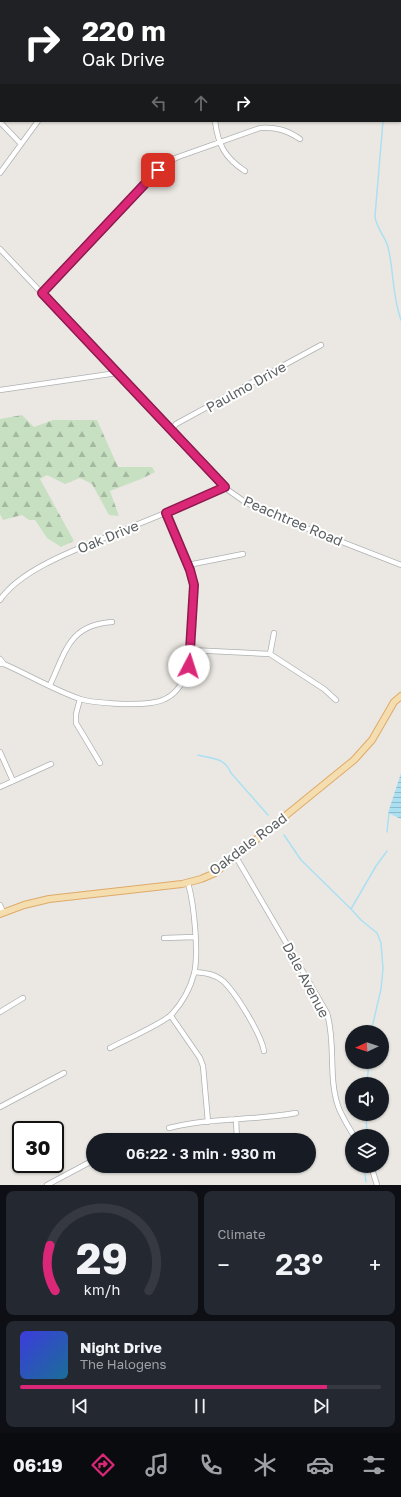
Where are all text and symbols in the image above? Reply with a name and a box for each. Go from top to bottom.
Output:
text: 220 m [82,14,166,47]
icon: right [16,16,68,68]
text: Oak Drive [82,48,165,70]
icon: left [148,92,170,114]
icon: ahead [190,92,212,114]
icon: right [232,92,254,114]
pin [141,153,175,187]
icon: arrive [147,159,169,181]
street label: Paulmo Drive [203,358,289,416]
street label: Peachtree Road [241,492,345,549]
street label: Oak Drive [75,517,141,556]
position arrow [168,645,210,687]
street label: Oakdale Road [206,809,290,878]
street label: Dale Avenue [279,939,333,1020]
north arrow [345,1025,389,1069]
map controls [345,1025,389,1173]
button: sound [345,1077,389,1121]
speed limit sign: 30 [12,1121,64,1173]
button: layers [345,1129,389,1173]
text: 06:22 · 3 min · 930 m [126,1144,276,1162]
text: Climate [218,1226,265,1242]
text: 29 [76,1233,128,1283]
text: 23° [275,1246,323,1282]
text: − [218,1251,230,1278]
text: + [369,1251,381,1278]
text: km/h [84,1281,120,1298]
text: Night Drive [80,1338,162,1356]
text: The Halogens [80,1356,166,1372]
icon: previous [69,1395,91,1417]
icon: pause [189,1395,211,1417]
icon: next [310,1395,332,1417]
icon: directions [89,1451,117,1479]
icon: music [143,1451,171,1479]
icon: phone [197,1451,225,1479]
icon: climate [251,1451,279,1479]
icon: car [306,1451,334,1479]
icon: filters [360,1451,388,1479]
text: 06:19 [13,1454,63,1476]

